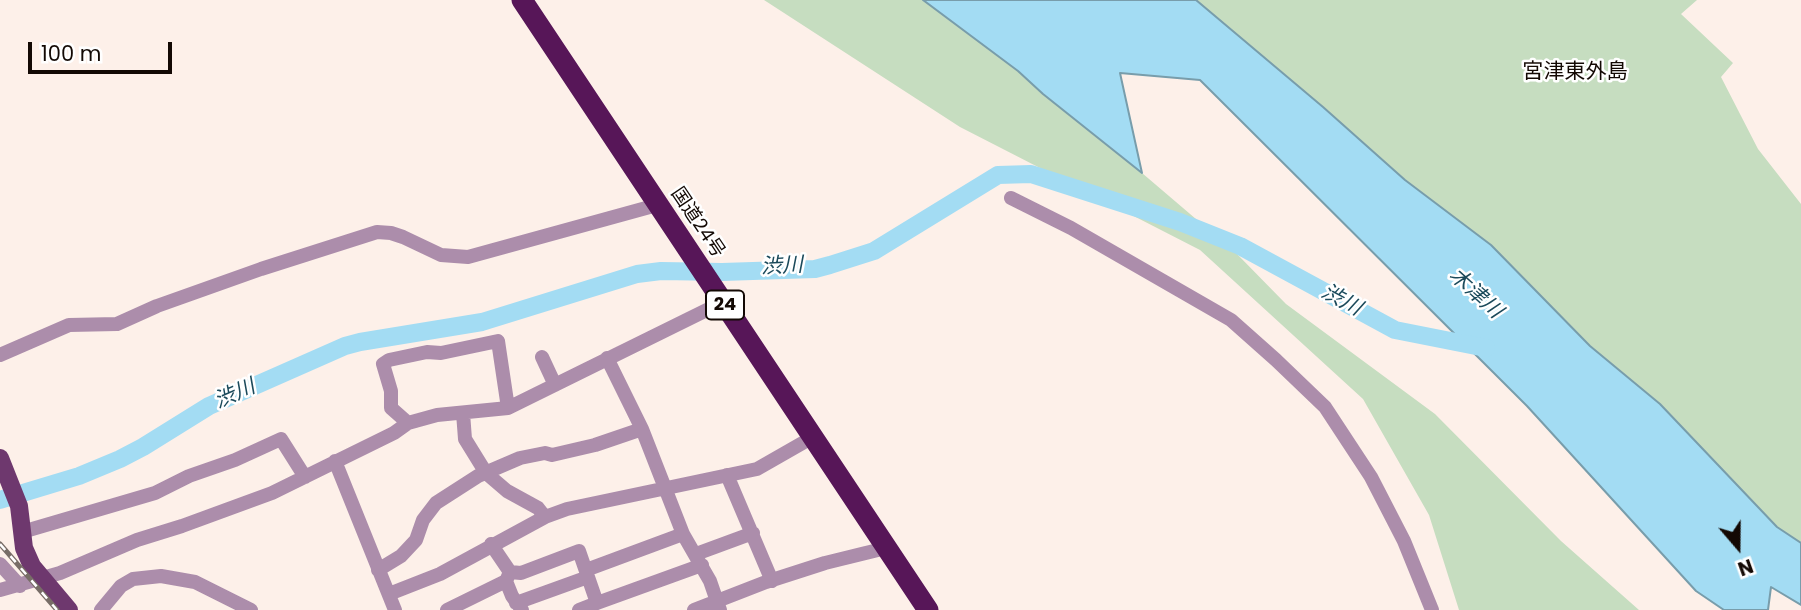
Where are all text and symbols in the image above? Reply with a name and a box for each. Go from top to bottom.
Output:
scale bar [32,28,175,72]
text: 100 m [41,39,101,68]
district label: 宮津東外島 [1523,60,1627,86]
street label: 国道24号 [665,184,729,262]
water label: 渋川 [760,253,804,281]
water label: 木津川 [1443,264,1507,324]
water label: 渋川 [1317,280,1365,322]
road number: 24 [706,290,744,320]
water label: 渋川 [211,375,259,415]
north arrow [1703,512,1773,582]
text: N [1734,552,1757,582]

